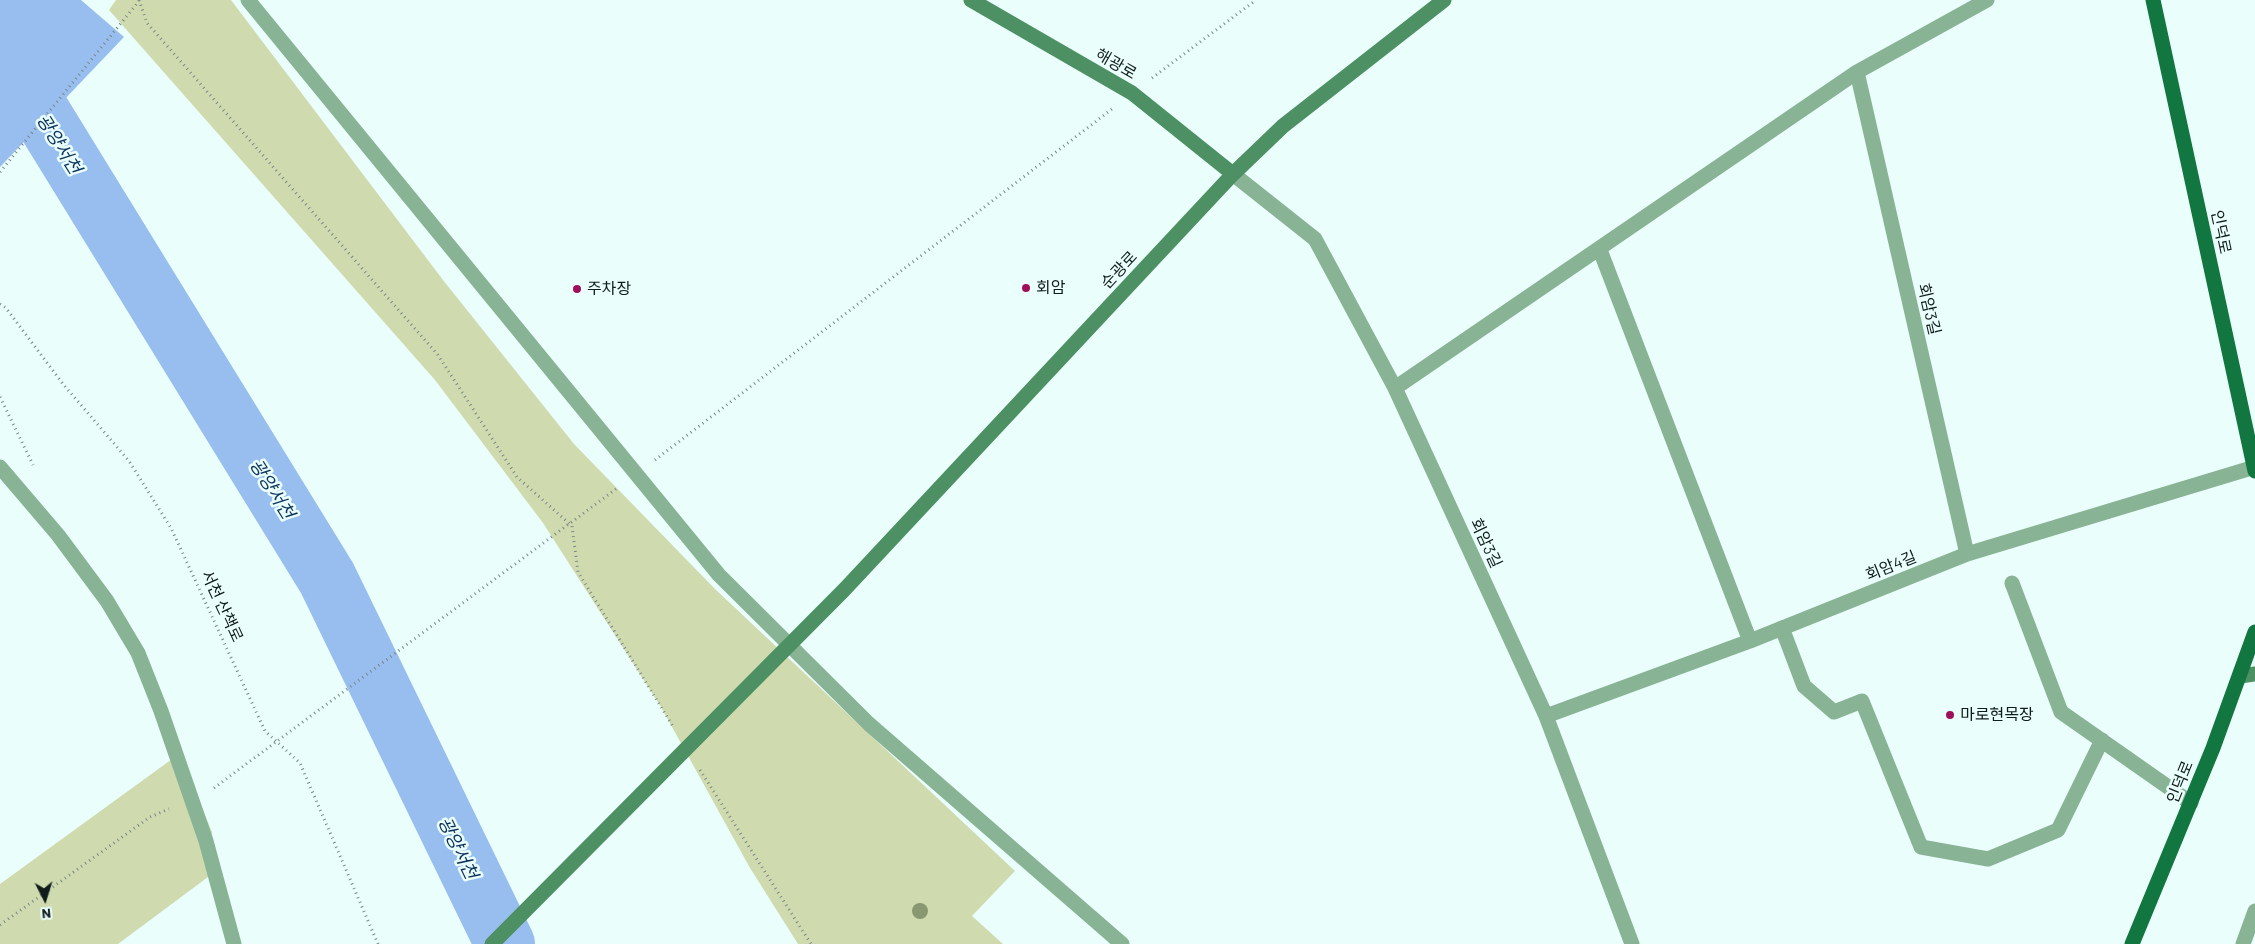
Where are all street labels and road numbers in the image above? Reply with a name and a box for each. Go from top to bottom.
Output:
street label: 해광로 [1092,45,1140,83]
street label: 인덕로 [2207,208,2235,256]
street label: 순광로 [1097,247,1141,293]
street label: 회암3길 [1914,281,1944,337]
street label: 회암3길 [1466,515,1506,571]
street label: 회암4길 [1863,547,1919,585]
street label: 서천 산책로 [197,567,247,645]
street label: 인덕로 [2163,758,2197,806]

